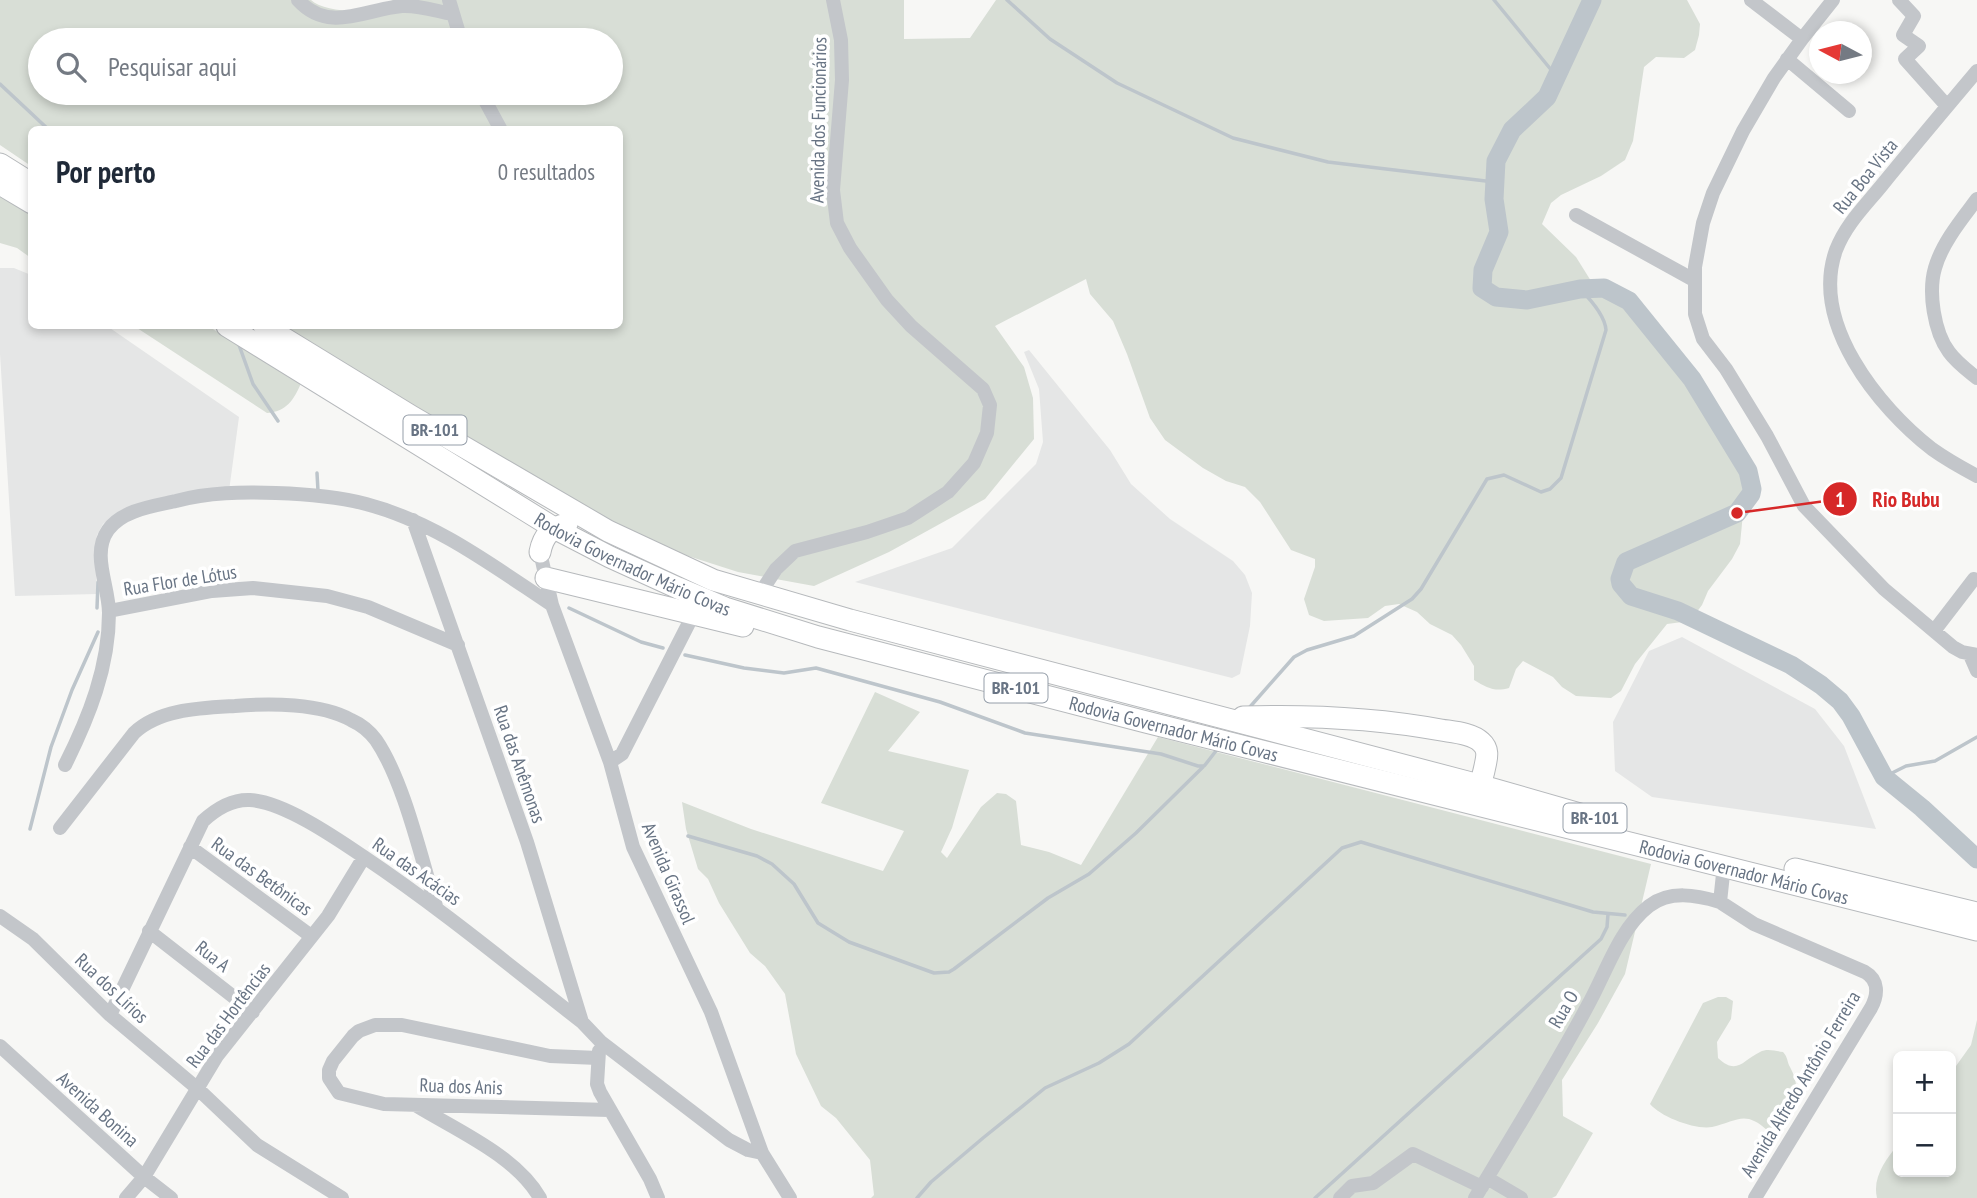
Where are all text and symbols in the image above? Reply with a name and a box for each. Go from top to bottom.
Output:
north arrow [1809,21,1872,84]
search box [28,28,623,105]
street label: Avenida dos Funcionários [805,37,831,203]
icon: search [52,48,90,86]
text: Pesquisar aqui [108,50,237,83]
street label: Rua Boa Vista [1828,134,1902,218]
text: Por perto [56,152,156,191]
text: 0 resultados [498,157,595,186]
road number: BR-101 [404,416,466,444]
callout: Rio Bubu [1823,478,1953,520]
text: 1 [1835,486,1845,513]
text: Rio Bubu [1872,486,1940,513]
street label: Rodovia Governador Mário Covas [530,507,733,621]
street label: Rua Flor de Lótus [122,559,238,601]
road number: BR-101 [984,674,1048,702]
street label: Rodovia Governador Mário Covas [1067,691,1281,767]
street label: Rua das Anêmonas [489,702,551,826]
road number: BR-101 [1564,804,1626,832]
street label: Avenida Girassol [637,819,701,928]
street label: Rua das Betônicas [207,831,317,921]
street label: Rua das Acácias [368,832,466,910]
street label: Rodovia Governador Mário Covas [1637,834,1851,909]
street label: Rua A [191,935,235,977]
street label: Rua dos Lírios [70,948,154,1028]
street label: Rua das Hortências [181,958,275,1072]
street label: Rua O [1543,986,1583,1032]
street label: Avenida Alfredo Antônio Ferreira [1735,987,1865,1181]
map controls [1893,1051,1956,1177]
button: + [1893,1051,1956,1114]
street label: Avenida Bonina [52,1066,144,1152]
street label: Rua dos Anis [419,1073,503,1099]
button: − [1893,1114,1956,1177]

